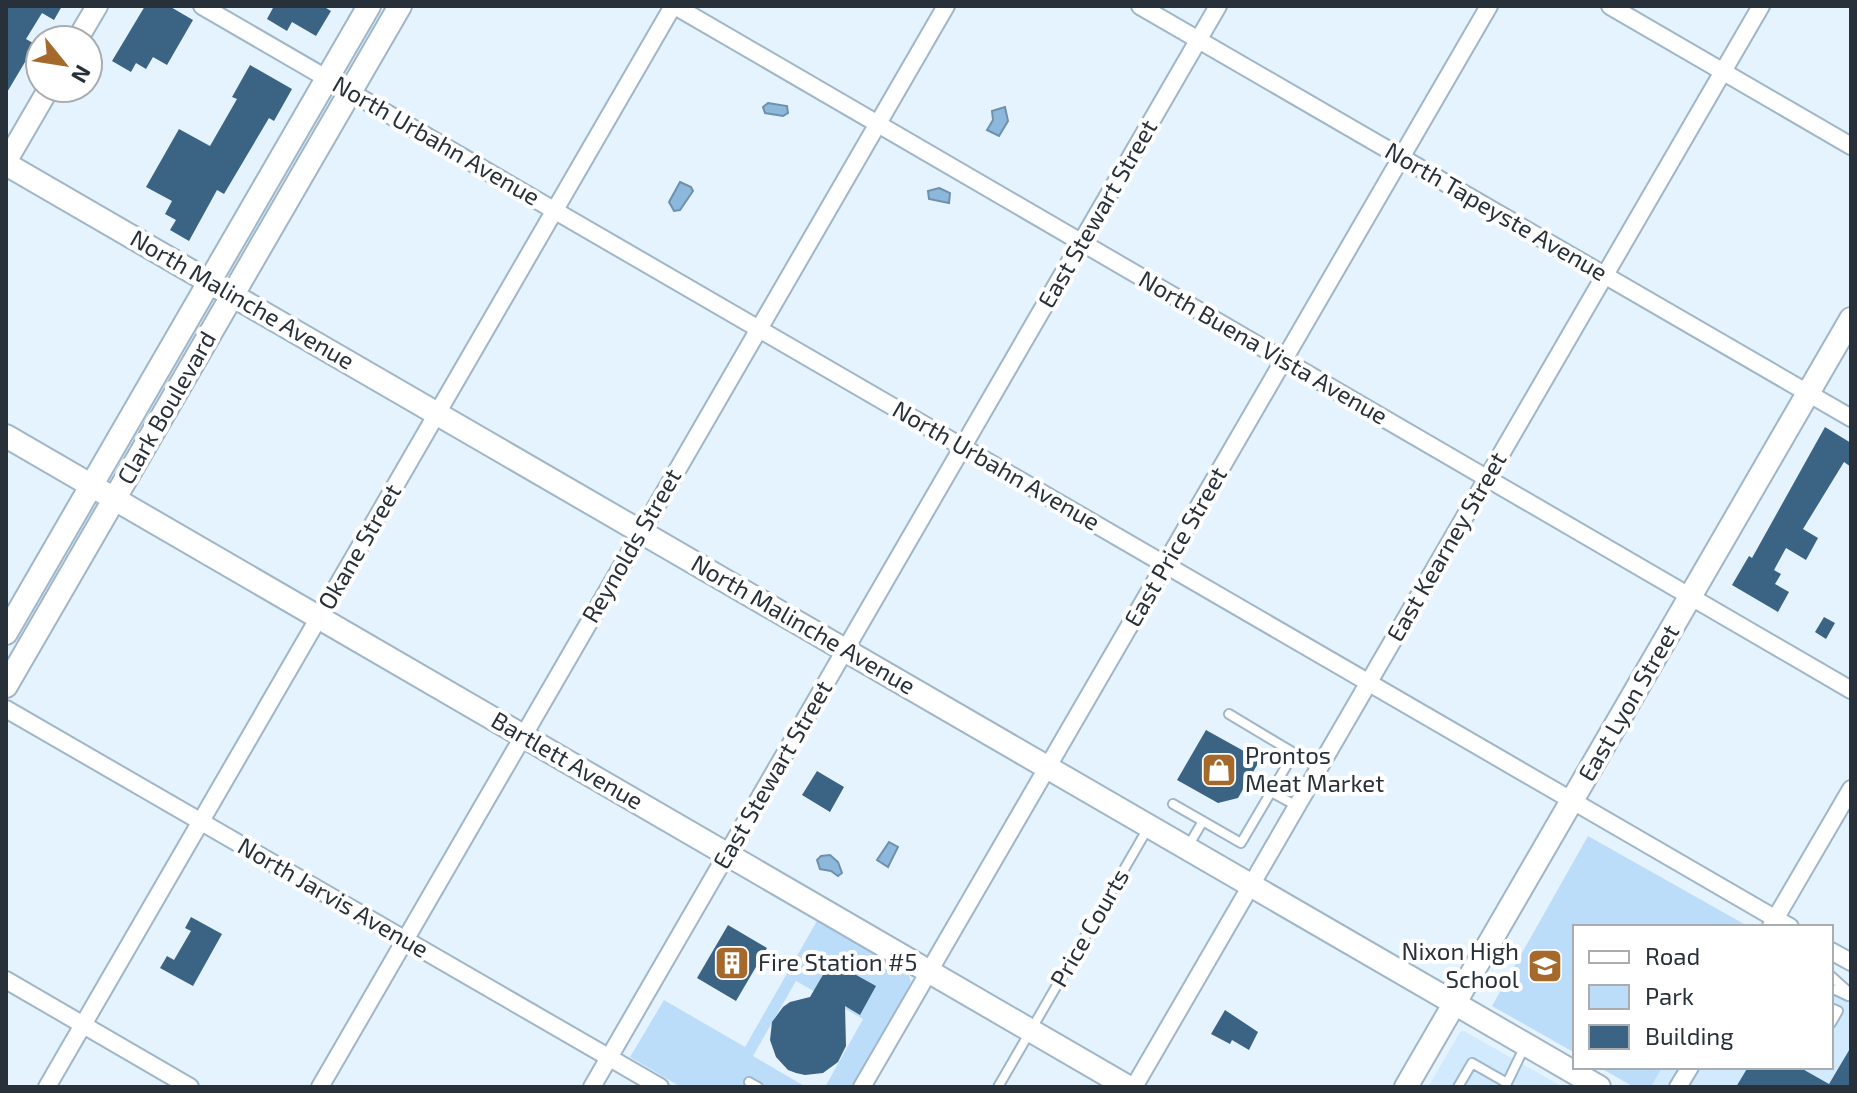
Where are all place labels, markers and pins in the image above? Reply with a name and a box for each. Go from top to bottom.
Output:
place label: Prontos Meat Market [1245,740,1384,797]
shop icon: Prontos Meat Market [1200,751,1238,789]
place label: Nixon High School [1401,936,1519,993]
building icon: Fire Station #5 [713,944,751,982]
place label: Fire Station #5 [758,947,917,976]
school or university icon: Nixon High School [1526,947,1564,985]

